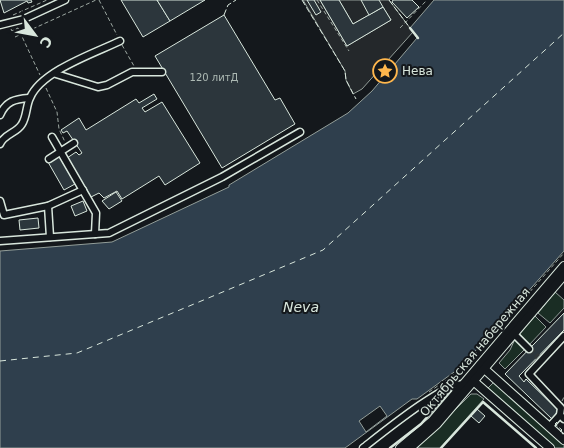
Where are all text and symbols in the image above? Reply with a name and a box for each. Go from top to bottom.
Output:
north arrow [10,10,60,60]
text: С [37,33,56,50]
place icon: Нева [372,58,398,84]
place label: Нева [402,64,433,78]
house number: 120 литД [190,72,239,83]
street label: Октябрьская набережная [417,285,533,419]
water label: Neva [283,299,319,315]

